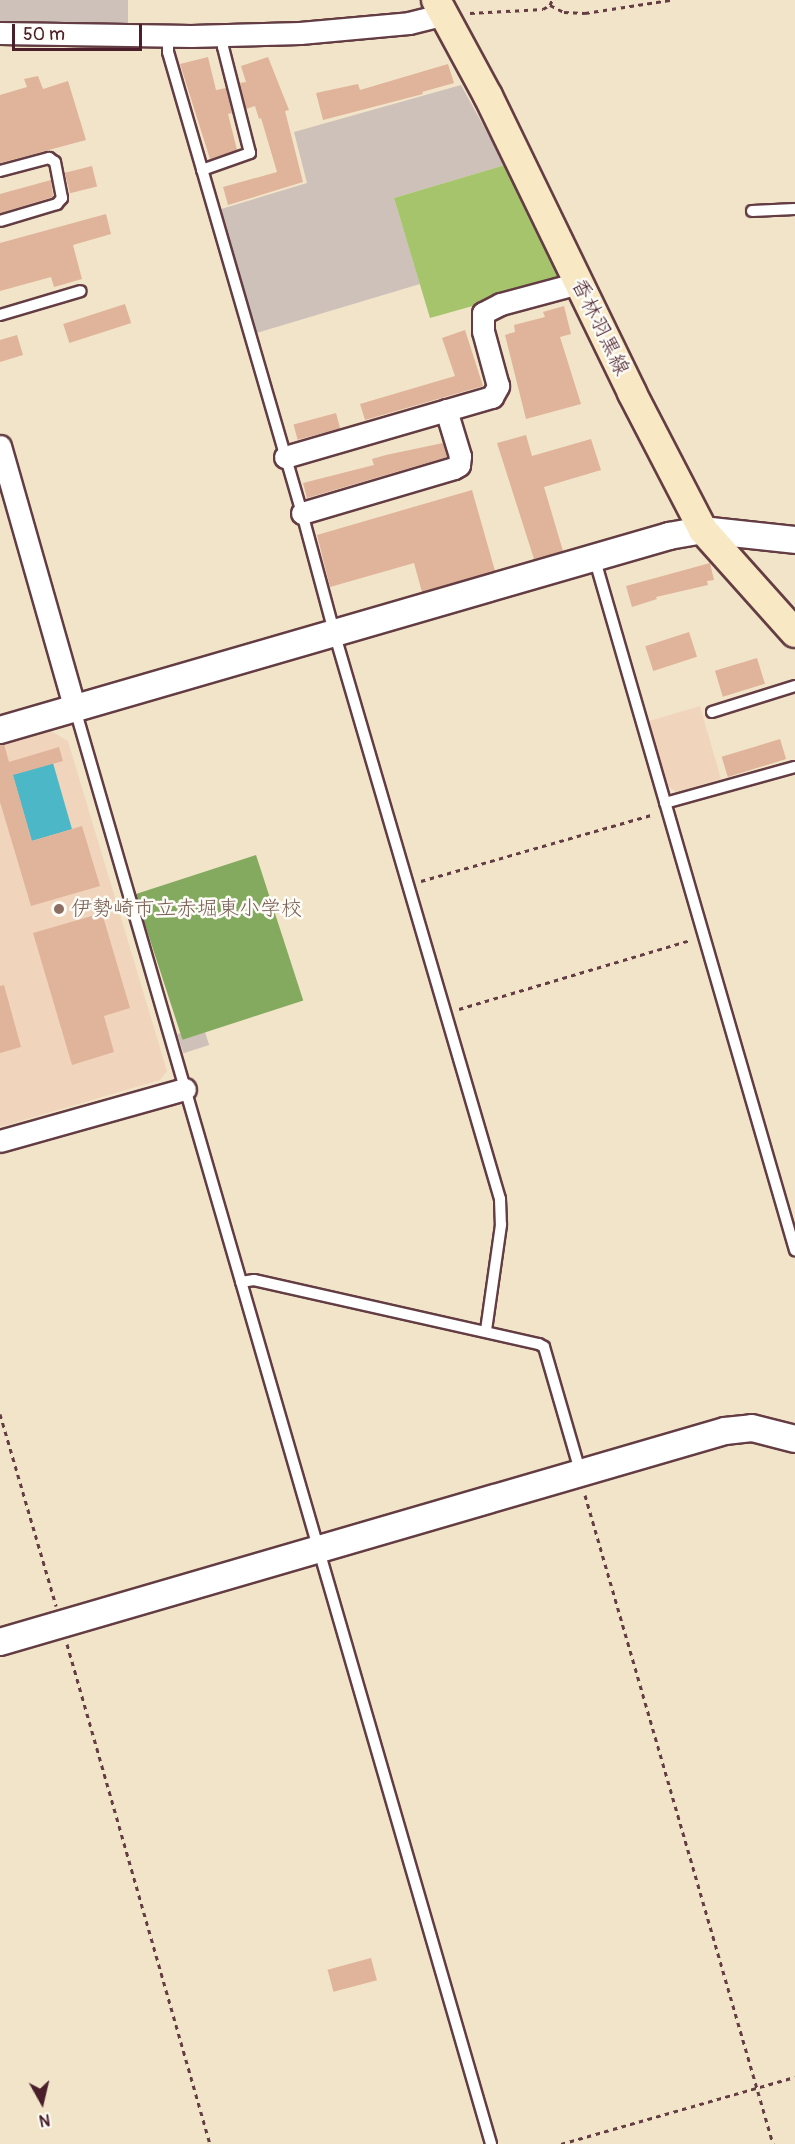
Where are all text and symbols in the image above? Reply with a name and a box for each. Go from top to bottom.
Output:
scale bar [15,12,146,50]
text: 50 m [23,23,65,46]
street label: 香林羽黒線 [566,274,634,380]
place label: 伊勢崎市立赤堀東小学校 [71,896,302,922]
marker: 伊勢崎市立赤堀東小学校 [52,902,66,916]
north arrow [12,2072,72,2132]
text: N [38,2109,51,2130]

